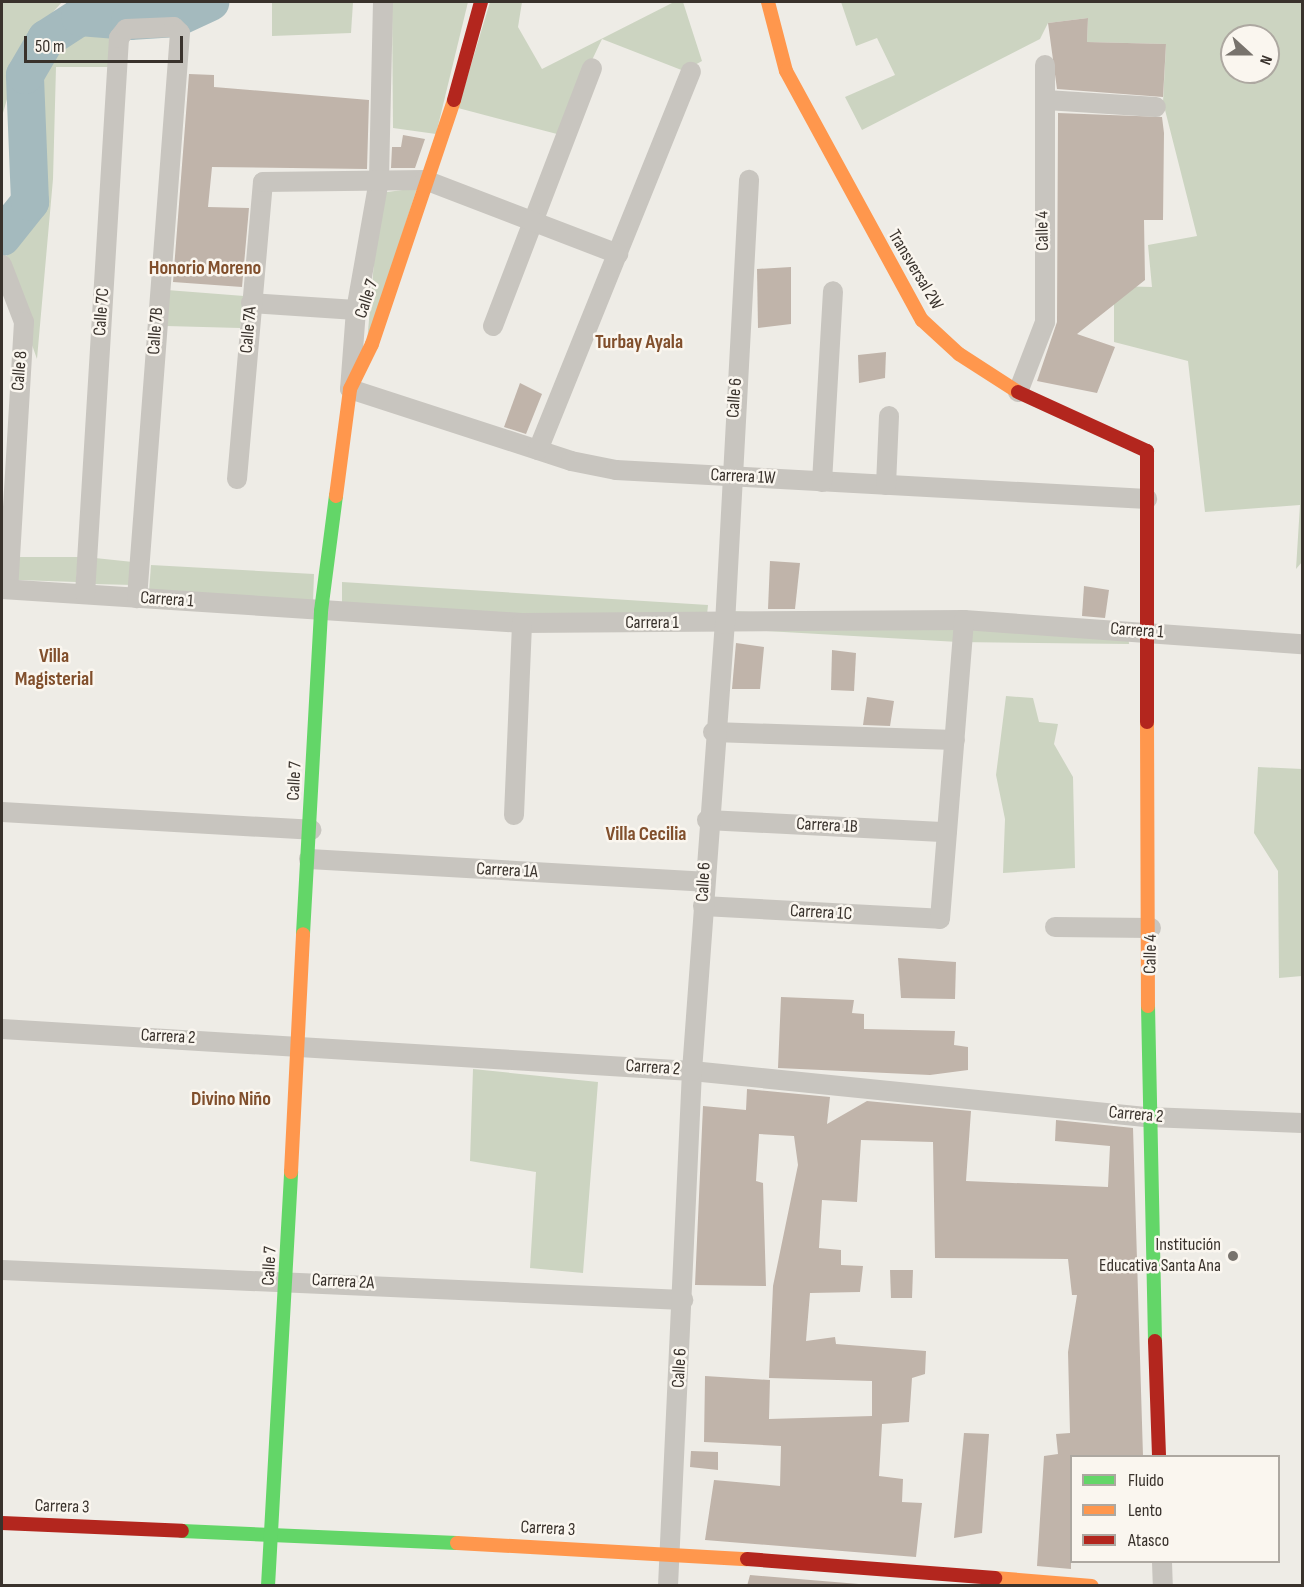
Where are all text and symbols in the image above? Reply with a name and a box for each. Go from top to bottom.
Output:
scale bar [27,24,186,62]
north arrow [1220,24,1280,84]
text: 50 m [35,36,65,57]
text: N [1255,53,1276,67]
street label: Calle 4 [1032,211,1054,251]
street label: Transversal 2W [883,226,947,314]
district label: Honorio Moreno [149,256,261,280]
street label: Calle 7 [351,277,383,321]
street label: Calle 7C [90,287,114,337]
street label: Calle 7A [236,306,262,354]
street label: Calle 7B [144,307,168,355]
district label: Turbay Ayala [595,330,683,354]
street label: Calle 8 [7,350,33,392]
street label: Calle 6 [723,377,747,419]
street label: Carrera 1W [710,465,776,489]
street label: Carrera 1 [140,587,194,613]
street label: Carrera 1 [625,612,679,634]
street label: Carrera 1 [1110,618,1164,644]
district label: Villa Magisterial [15,645,93,692]
street label: Calle 7 [283,761,307,801]
street label: Carrera 1B [796,814,858,838]
district label: Villa Cecilia [605,822,687,846]
street label: Carrera 1A [476,859,538,883]
street label: Calle 6 [692,861,716,903]
street label: Carrera 1C [789,901,853,925]
street label: Calle 4 [1140,934,1162,974]
street label: Carrera 2 [140,1025,196,1049]
street label: Carrera 2 [625,1055,681,1081]
district label: Divino Niño [191,1087,271,1111]
street label: Carrera 2 [1108,1102,1164,1128]
place label: Institución Educativa Santa Ana [1099,1235,1221,1278]
street label: Calle 7 [258,1246,282,1286]
marker: Institución Educativa Santa Ana [1226,1249,1240,1263]
street label: Carrera 2A [311,1270,375,1294]
street label: Calle 6 [668,1347,692,1389]
legend [1070,1455,1280,1563]
text: Fluido [1128,1470,1164,1491]
street label: Carrera 3 [34,1495,90,1519]
text: Lento [1128,1500,1162,1521]
street label: Carrera 3 [520,1517,576,1541]
text: Atasco [1128,1530,1169,1551]

